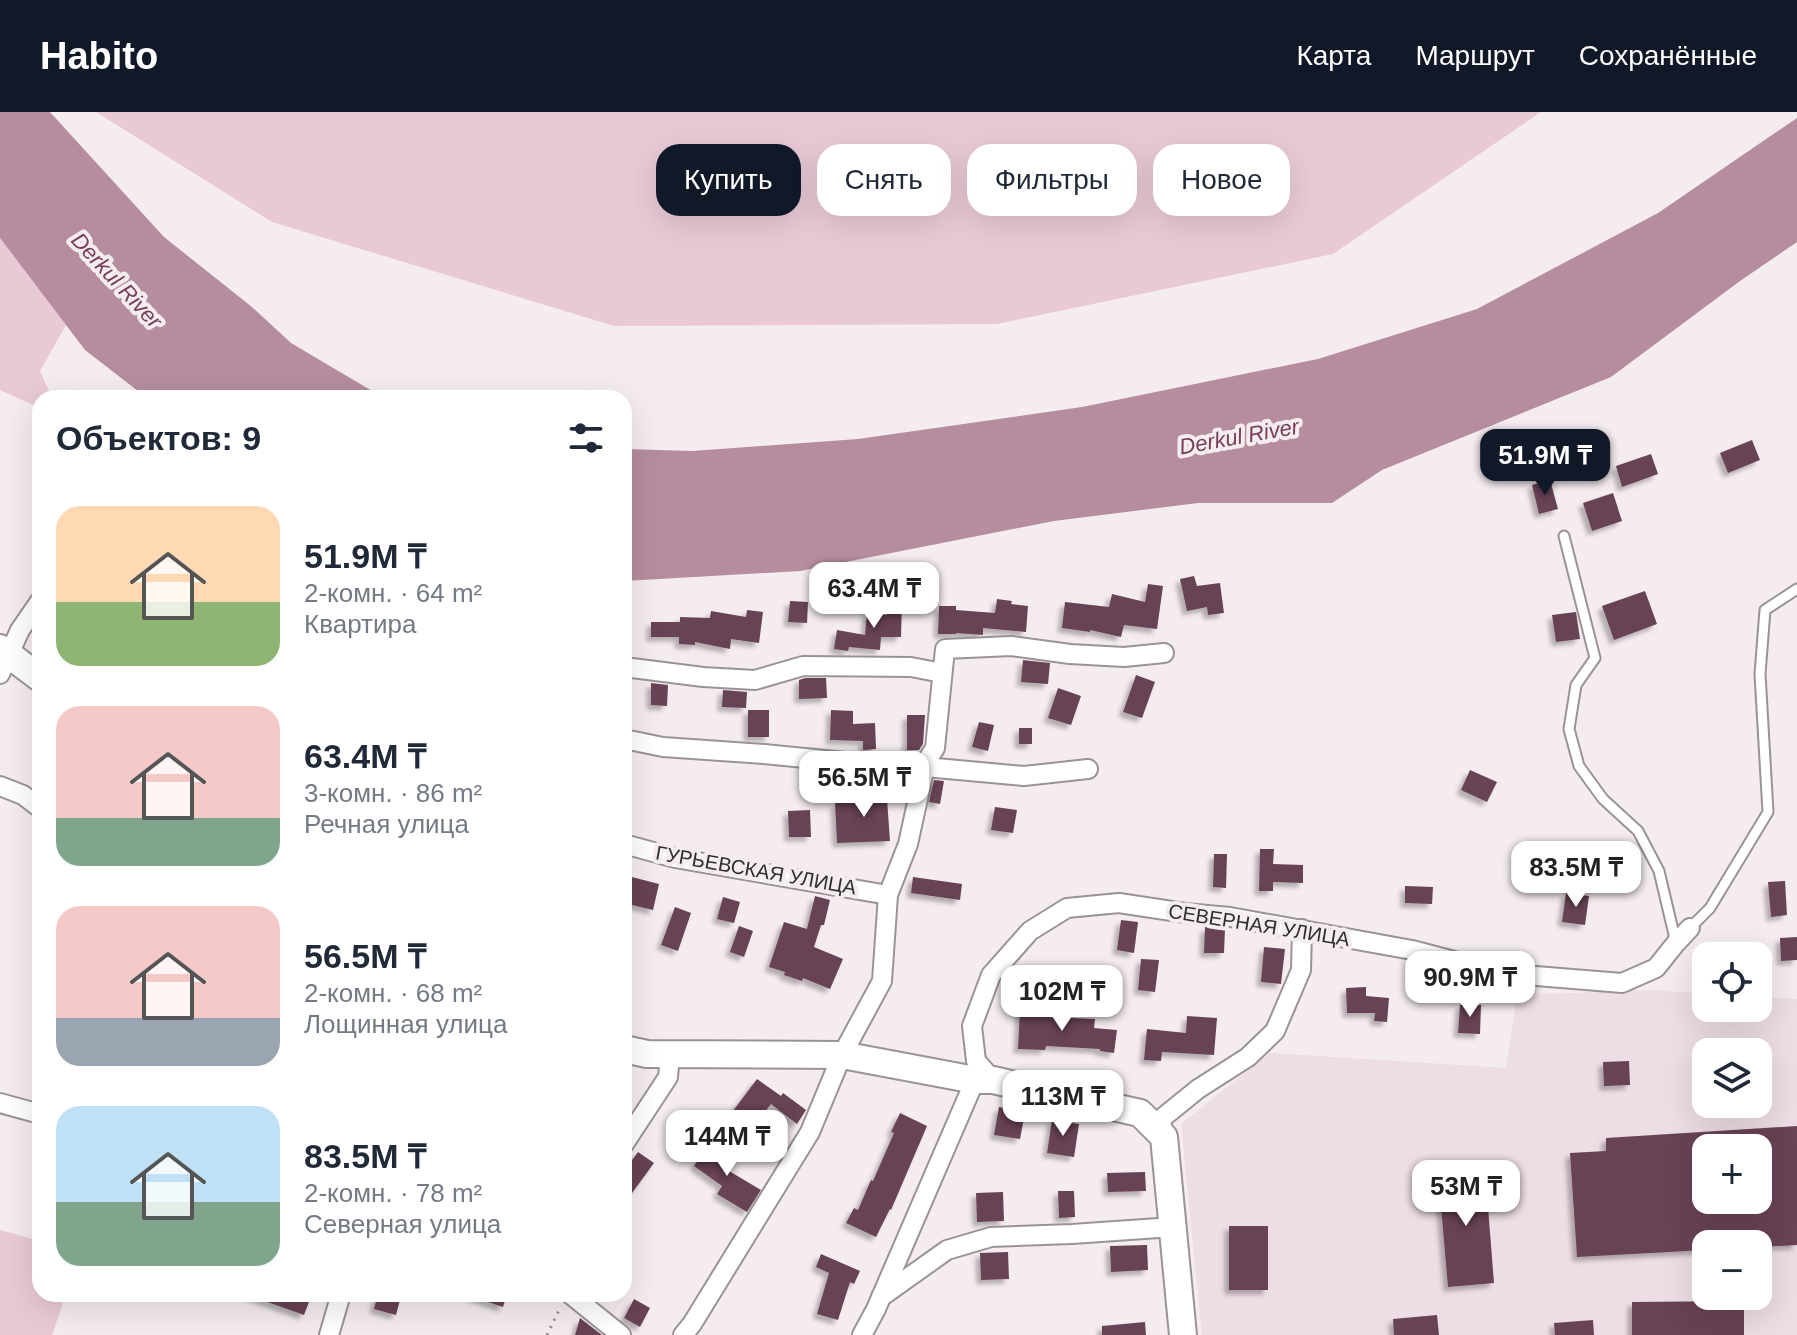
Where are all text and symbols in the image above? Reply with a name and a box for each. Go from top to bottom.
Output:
text: Habito [40,35,158,77]
text: Карта [1296,40,1371,71]
text: Маршрут [1415,40,1535,71]
text: Сохранённые [1579,40,1757,71]
chip: Купить [656,144,801,216]
chip: Снять [817,144,951,216]
chip: Фильтры [967,144,1137,216]
chip: Новое [1153,144,1290,216]
water label: Derkul River [66,228,168,334]
water label: Derkul River [1177,413,1302,459]
icon: filters [564,416,608,460]
text: Объектов: 9 [56,419,261,457]
pin: 51.9M ₸ [1471,429,1619,497]
text: 51.9M ₸ [1498,440,1592,470]
text: 51.9M ₸ [304,537,427,575]
icon: home [120,538,216,634]
pin: 63.4M ₸ [800,562,948,630]
text: 63.4M ₸ [827,573,921,603]
text: 2-комн. · 64 m² [304,578,482,608]
text: Квартира [304,609,416,639]
text: 63.4M ₸ [304,737,427,775]
icon: home [120,738,216,834]
pin: 56.5M ₸ [790,751,938,819]
text: 56.5M ₸ [817,762,911,792]
text: 3-комн. · 86 m² [304,778,482,808]
text: Речная улица [304,809,469,839]
pin: 83.5M ₸ [1502,841,1650,909]
street label: ГУРЬЕВСКАЯ УЛИЦА [654,842,859,899]
text: 83.5M ₸ [1529,852,1623,882]
street label: СЕВЕРНАЯ УЛИЦА [1167,900,1352,950]
text: 56.5M ₸ [304,937,427,975]
icon: home [120,938,216,1034]
map controls [1692,942,1772,1310]
button: locate [1692,942,1772,1022]
pin: 90.9M ₸ [1396,951,1544,1019]
text: 90.9M ₸ [1423,962,1517,992]
pin: 102M ₸ [997,965,1127,1033]
text: 102M ₸ [1019,976,1105,1006]
text: 2-комн. · 68 m² [304,978,482,1008]
text: Лощинная улица [304,1009,507,1039]
button: layers [1692,1038,1772,1118]
pin: 113M ₸ [998,1070,1128,1138]
text: 113M ₸ [1020,1081,1106,1111]
pin: 144M ₸ [662,1110,792,1178]
text: 144M ₸ [684,1121,770,1151]
button: + [1692,1134,1772,1214]
text: 83.5M ₸ [304,1137,427,1175]
icon: home [120,1138,216,1234]
pin: 53M ₸ [1410,1160,1522,1228]
text: 53M ₸ [1430,1171,1502,1201]
text: 2-комн. · 78 m² [304,1178,482,1208]
text: Северная улица [304,1209,501,1239]
button: − [1692,1230,1772,1310]

